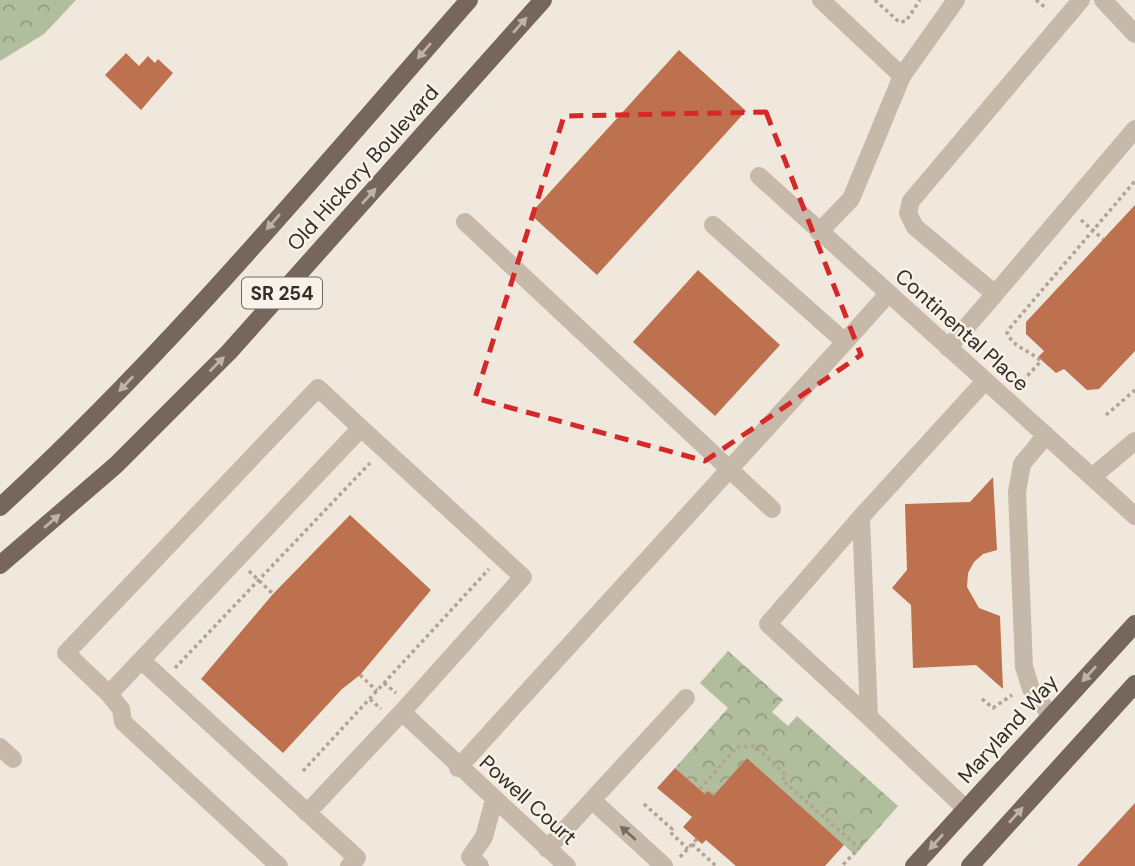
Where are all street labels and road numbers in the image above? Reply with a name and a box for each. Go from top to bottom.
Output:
street label: Old Hickory Boulevard [281,79,445,257]
street label: Continental Place [889,262,1035,398]
road number: SR 254 [242,278,322,308]
street label: Maryland Way [952,668,1065,789]
street label: Powell Court [473,749,583,851]

